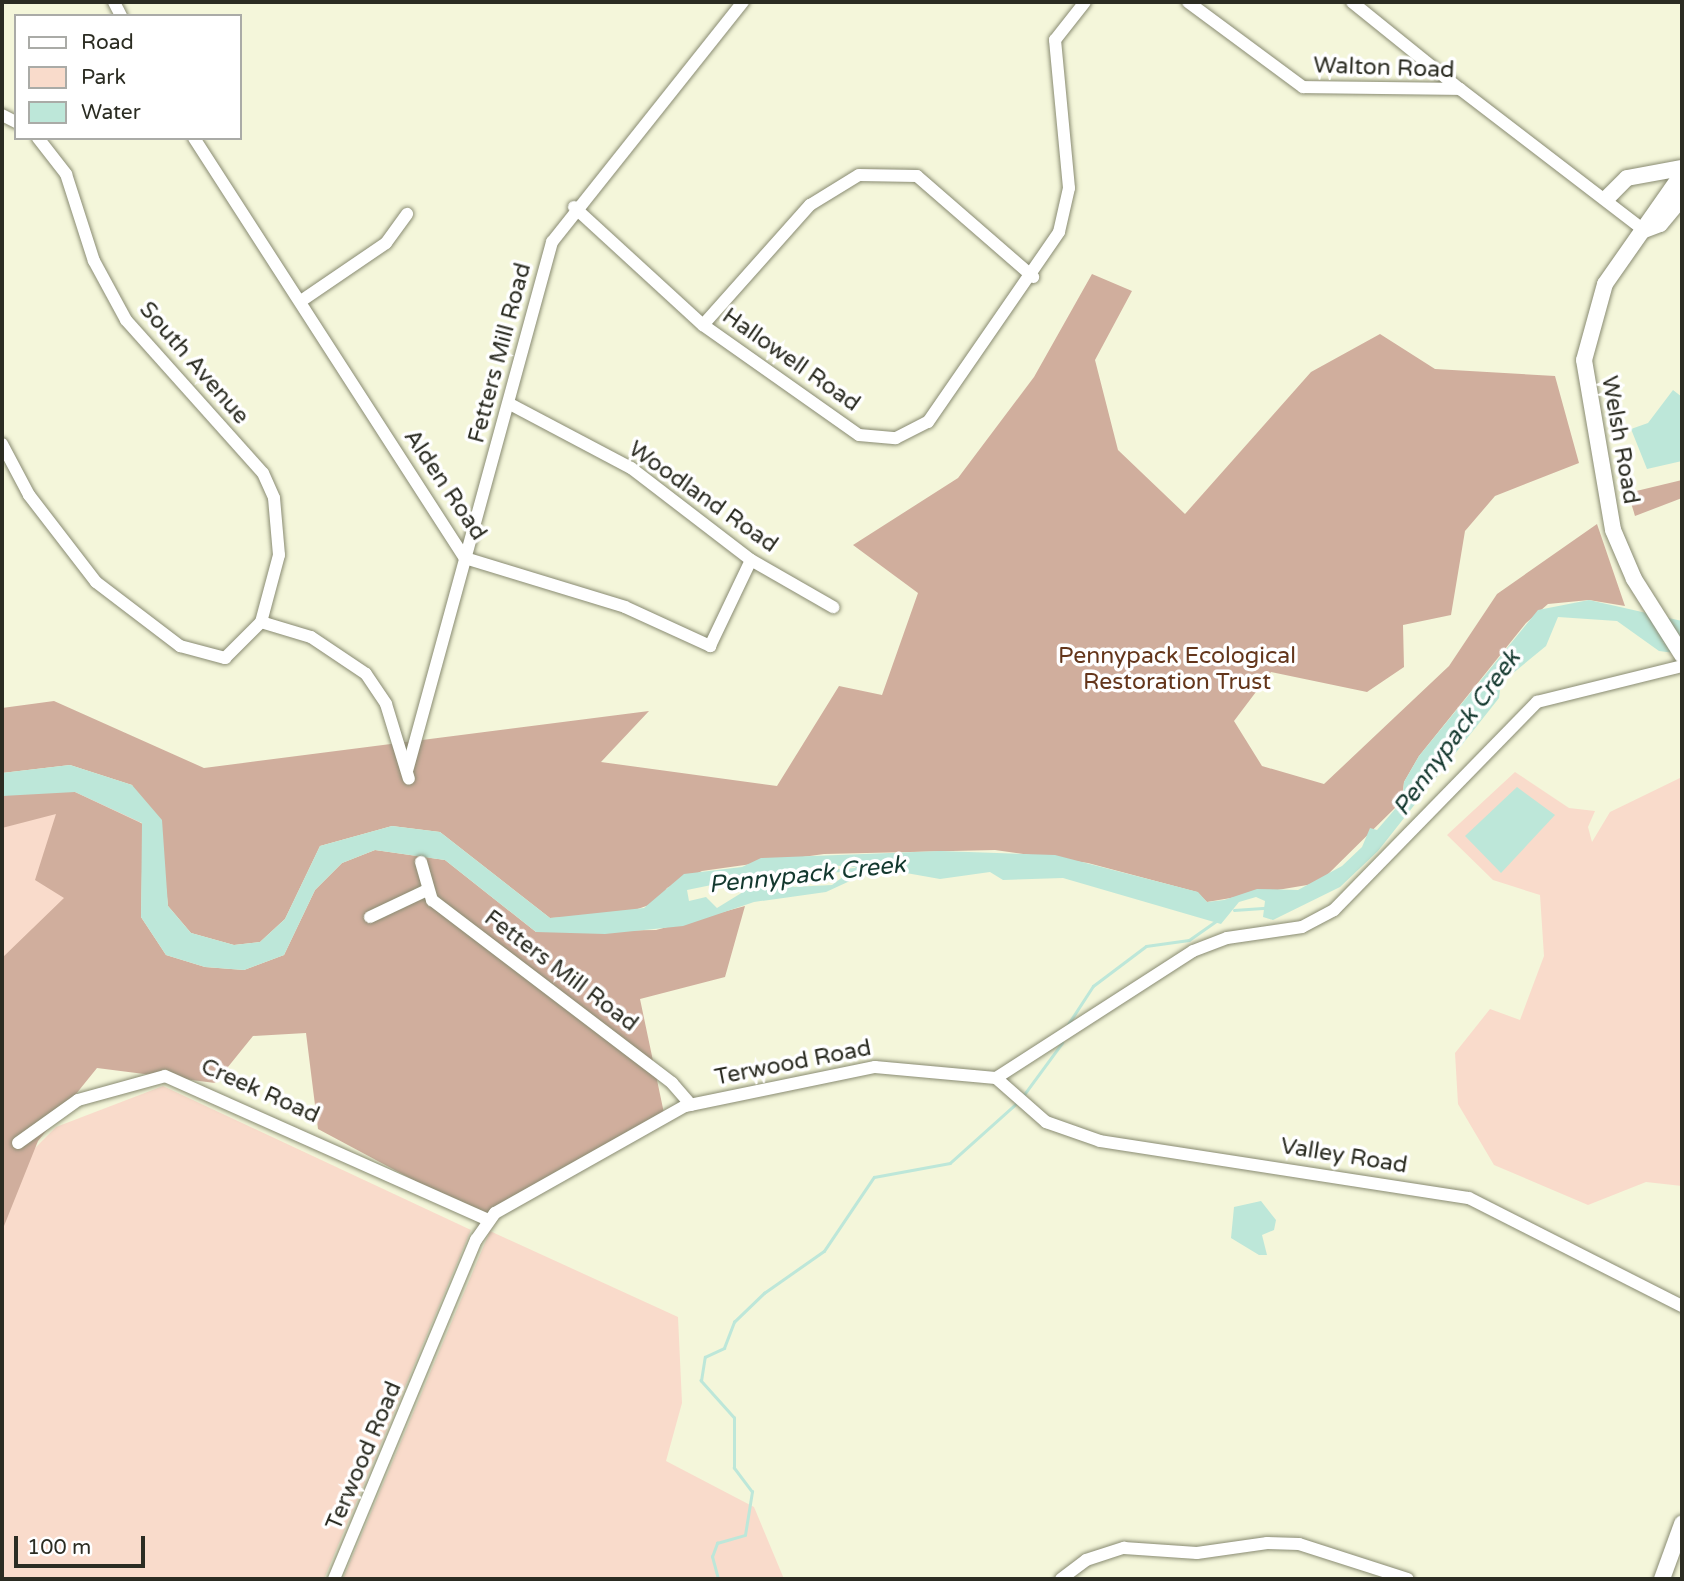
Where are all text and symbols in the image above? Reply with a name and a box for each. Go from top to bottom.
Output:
legend [14,14,242,140]
text: Road [81,30,134,55]
street label: Walton Road [1313,52,1455,84]
text: Park [81,65,126,90]
text: Water [81,100,141,125]
street label: Fetters Mill Road [463,260,537,446]
street label: South Avenue [133,296,255,430]
street label: Hallowell Road [717,302,865,418]
street label: Welsh Road [1595,374,1645,506]
street label: Alden Road [398,424,492,546]
street label: Woodland Road [623,435,783,559]
park label: Pennypack Ecological Restoration Trust [1058,642,1296,696]
water label: Pennypack Creek [1387,645,1527,821]
water label: Pennypack Creek [707,850,907,900]
street label: Fetters Mill Road [479,904,643,1038]
street label: Terwood Road [712,1034,874,1092]
street label: Creek Road [197,1053,323,1129]
street label: Valley Road [1279,1132,1409,1180]
street label: Terwood Road [320,1378,408,1534]
scale bar [18,1522,149,1566]
text: 100 m [27,1535,91,1560]

